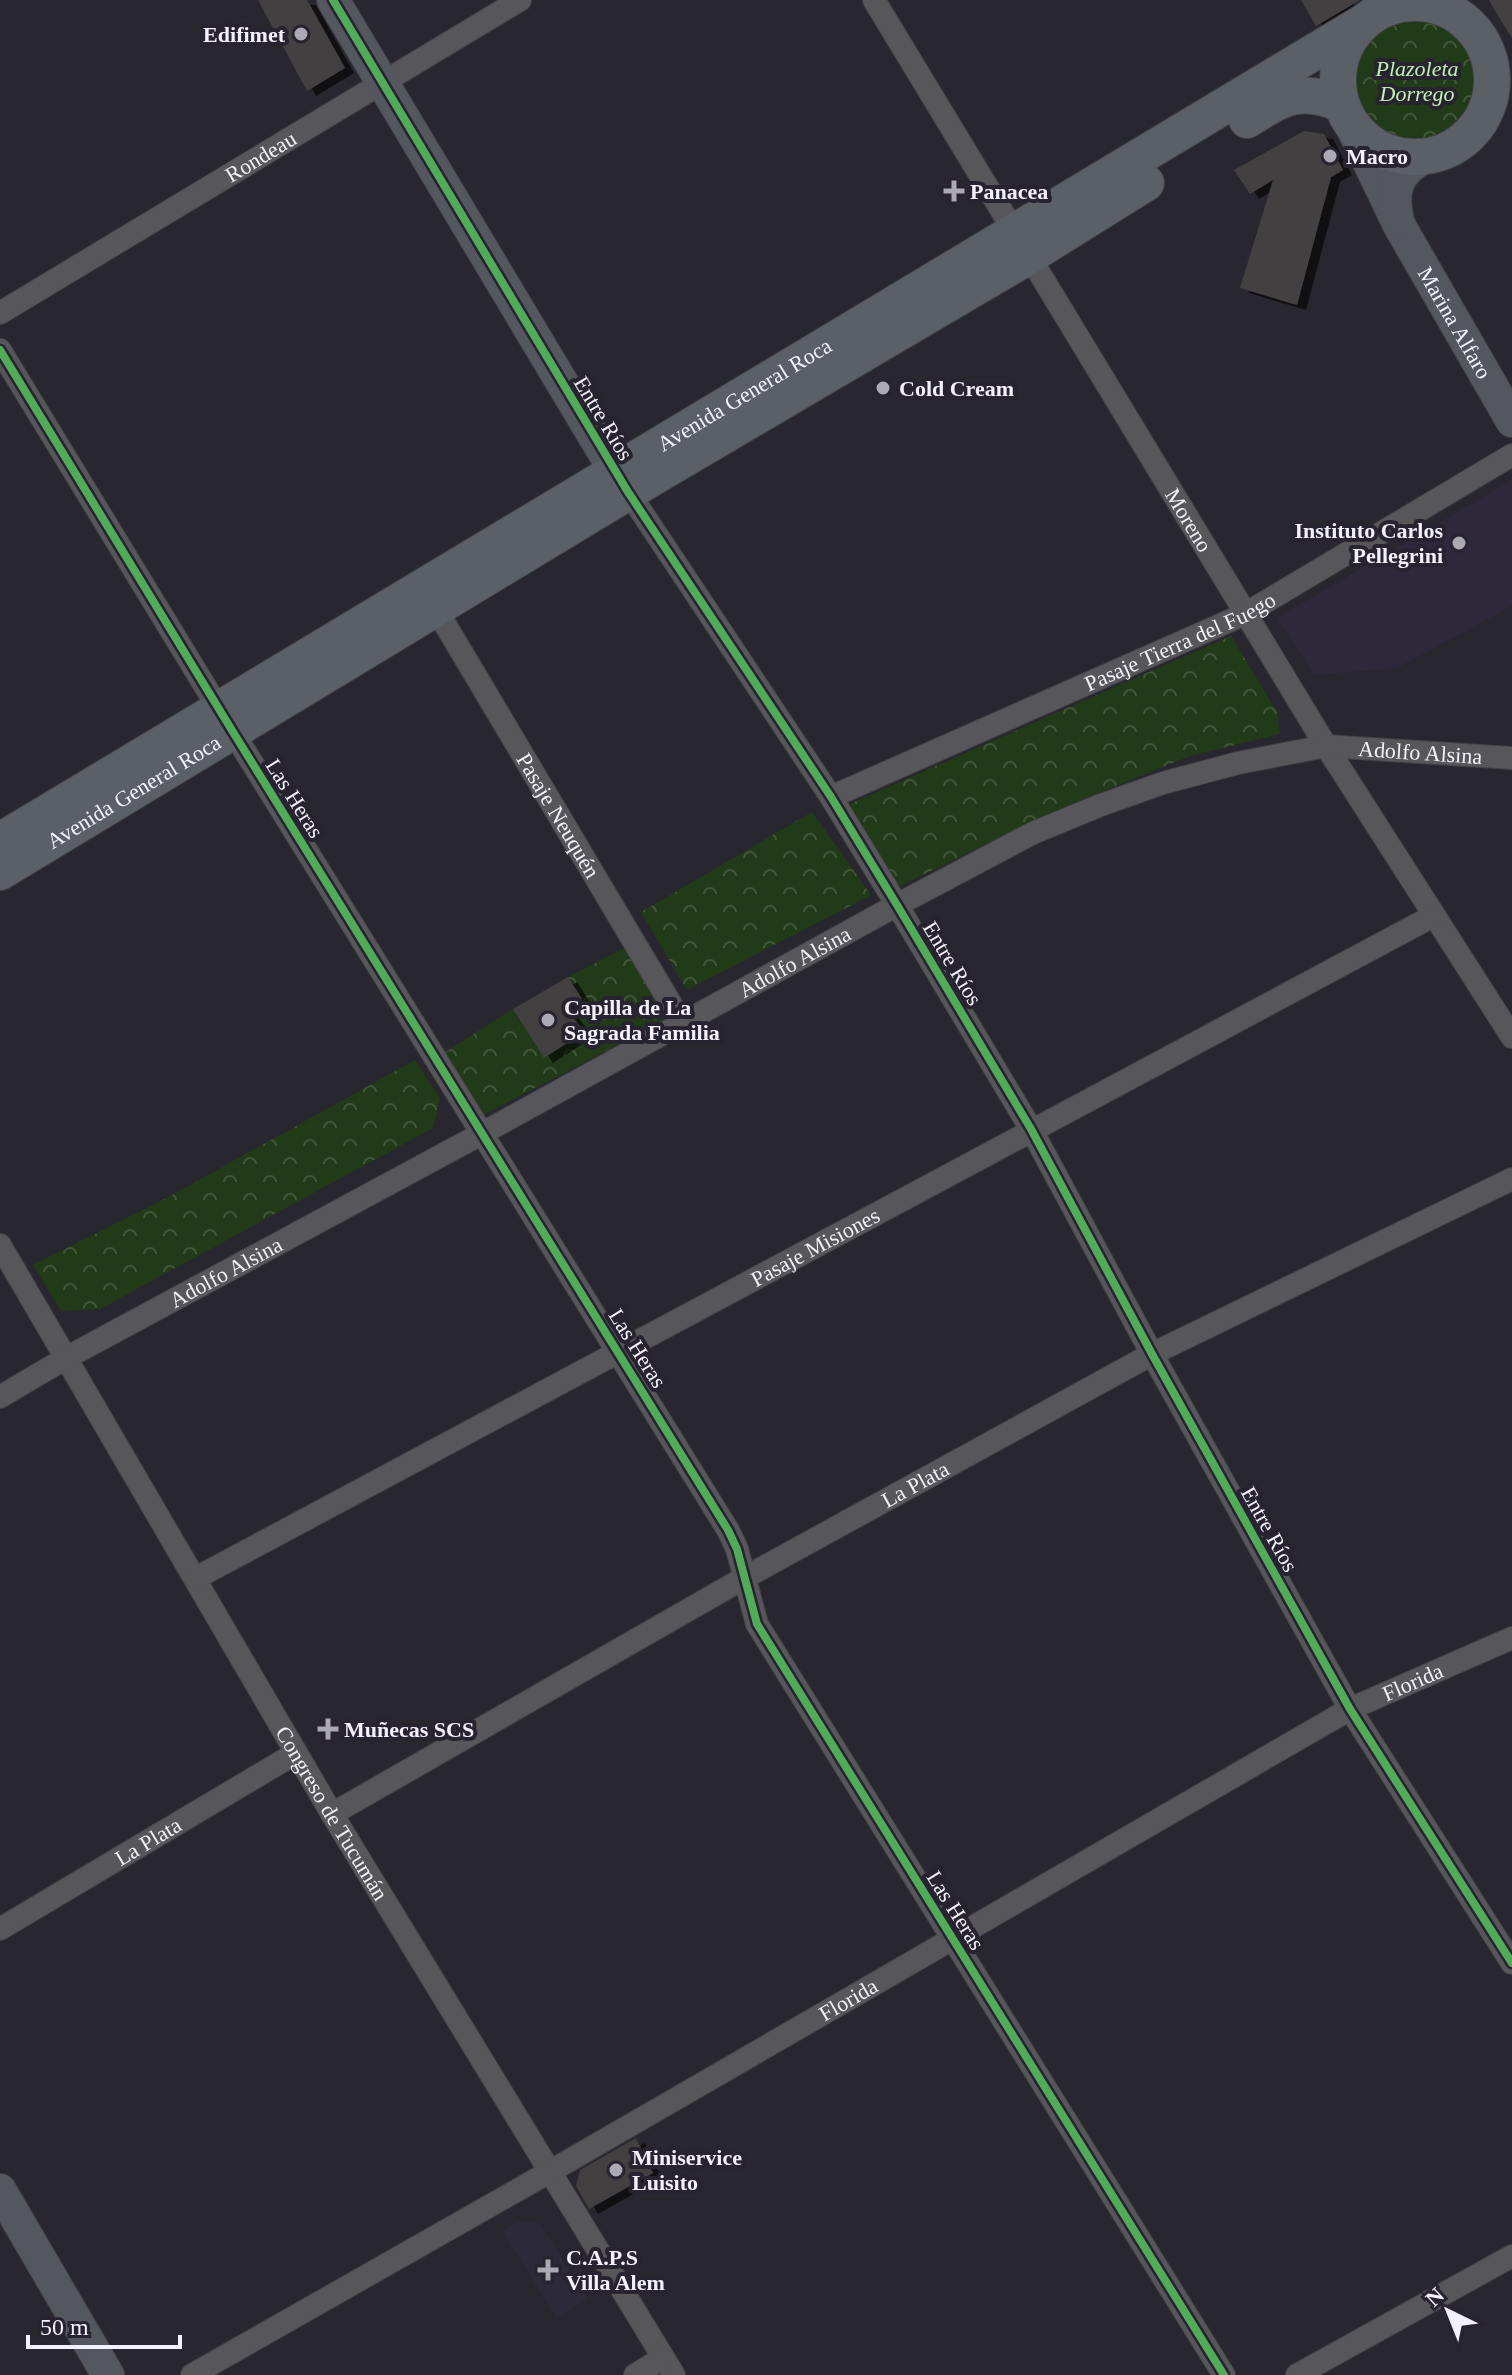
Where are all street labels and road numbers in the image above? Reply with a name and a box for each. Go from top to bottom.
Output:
street label: Rondeau [221,126,301,188]
street label: Marina Alfaro [1413,262,1497,383]
street label: Avenida General Roca [653,333,836,456]
street label: Entre Ríos [569,372,638,465]
street label: Moreno [1160,484,1217,557]
street label: Pasaje Tierra del Fuego [1081,587,1280,696]
street label: Avenida General Roca [42,729,225,854]
street label: Adolfo Alsina [1357,736,1483,769]
street label: Pasaje Neuquén [511,748,605,883]
street label: Las Heras [261,754,329,842]
street label: Entre Ríos [918,917,987,1010]
street label: Adolfo Alsina [734,921,855,1003]
street label: Pasaje Misiones [746,1203,884,1292]
street label: Adolfo Alsina [165,1232,287,1313]
street label: Las Heras [604,1304,672,1392]
street label: La Plata [877,1456,953,1513]
street label: Entre Ríos [1236,1482,1303,1576]
street label: Florida [1378,1658,1447,1706]
street label: Congreso de Tucumán [270,1722,393,1905]
street label: La Plata [110,1812,186,1871]
street label: Las Heras [922,1866,990,1954]
street label: Florida [814,1973,882,2026]

